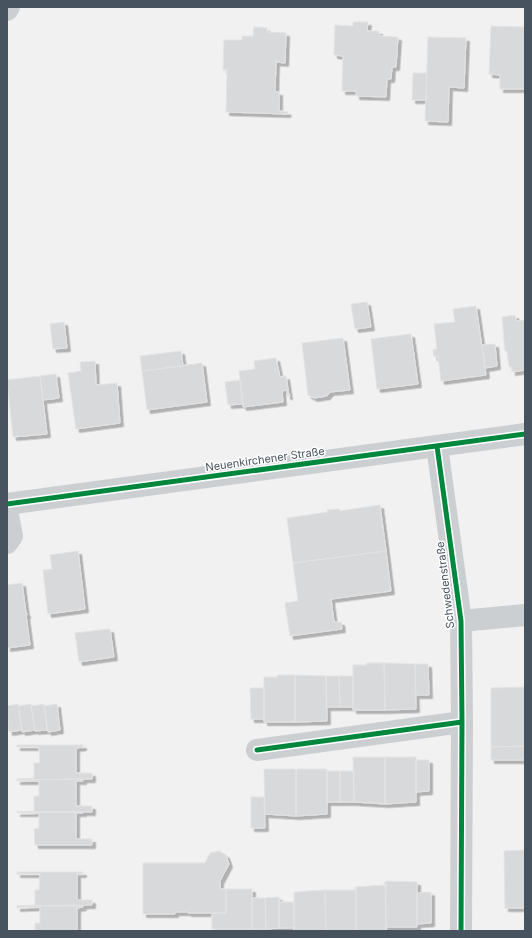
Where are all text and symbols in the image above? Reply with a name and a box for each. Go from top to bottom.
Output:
street label: Neuenkirchener Straße [204,444,326,474]
street label: Schwedenstraße [433,541,457,629]

